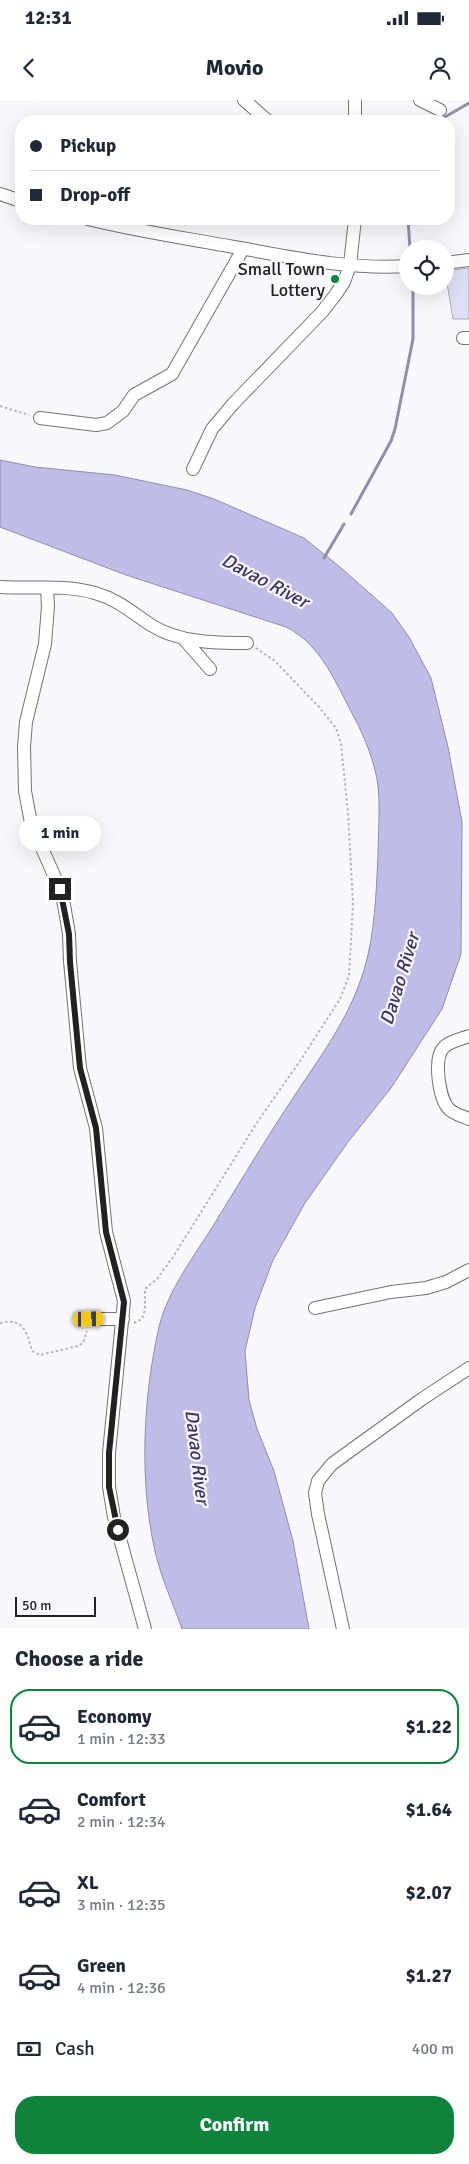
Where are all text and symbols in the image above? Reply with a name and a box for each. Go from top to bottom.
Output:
text: 12:31 [25,6,72,30]
icon: back [15,54,43,82]
text: Movio [206,54,263,81]
icon: person [426,54,454,82]
text: Pickup [60,134,116,158]
text: Drop-off [60,183,130,207]
map controls [399,240,454,295]
button: locate [399,240,454,295]
place label: Small Town Lottery [238,258,326,301]
marker: Small Town Lottery [329,273,341,285]
water label: Davao River [217,548,315,615]
callout: 1 min [19,816,101,852]
text: 1 min [41,823,79,843]
route end [49,878,71,900]
water label: Davao River [375,927,426,1028]
car [73,1311,104,1327]
water label: Davao River [179,1408,215,1509]
route start [107,1519,129,1541]
scale bar [15,1594,96,1617]
text: 50 m [22,1597,51,1614]
text: Choose a ride [15,1645,143,1672]
icon: car [17,1704,62,1749]
text: Economy [77,1705,151,1729]
text: $1.22 [406,1715,452,1739]
text: 1 min · 12:33 [77,1729,166,1749]
icon: car [17,1787,62,1832]
text: Comfort [77,1788,146,1812]
text: $1.64 [406,1798,452,1822]
text: 2 min · 12:34 [77,1812,166,1832]
icon: car [17,1870,62,1915]
text: XL [77,1871,99,1895]
text: $2.07 [406,1881,452,1905]
text: 3 min · 12:35 [77,1895,166,1915]
icon: car [17,1953,62,1998]
text: Green [77,1954,126,1978]
text: $1.27 [406,1964,452,1988]
text: 4 min · 12:36 [77,1978,166,1998]
icon: cash [15,2035,43,2063]
text: Cash [55,2037,95,2061]
text: 400 m [412,2039,454,2059]
button: Confirm [15,2096,454,2154]

